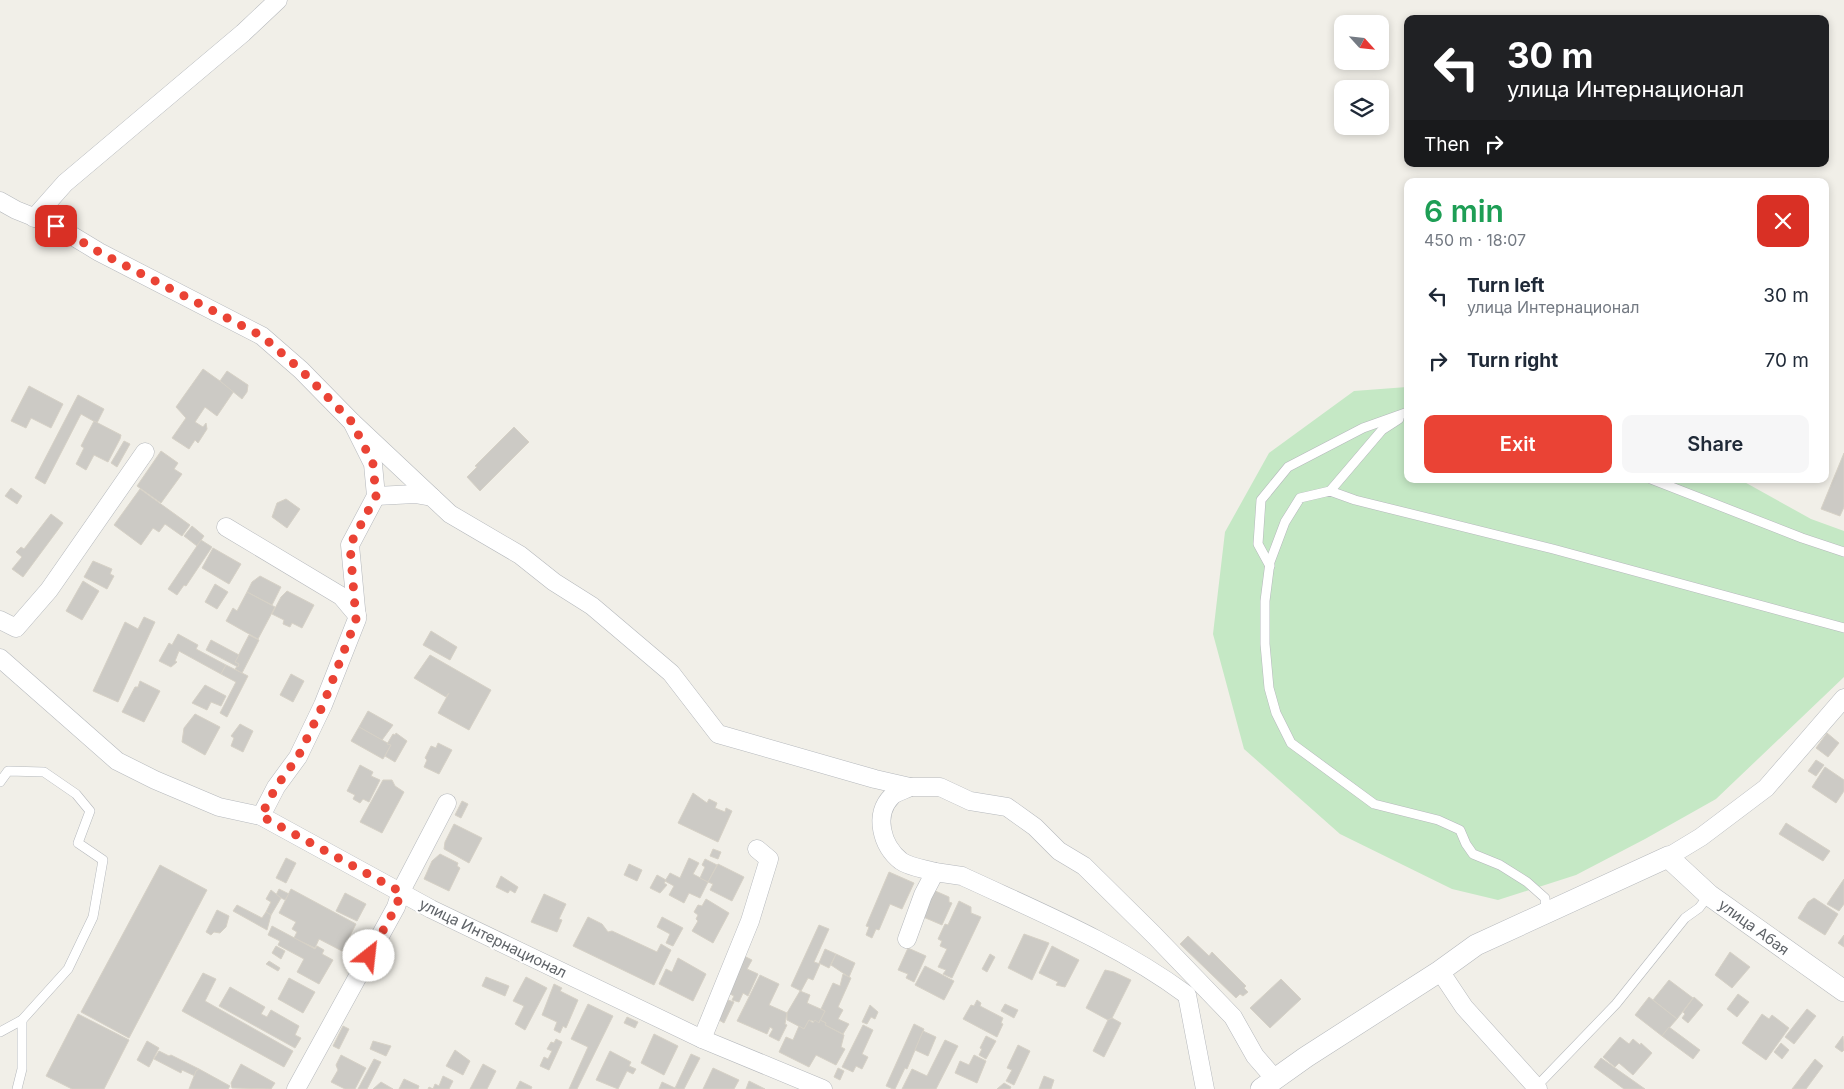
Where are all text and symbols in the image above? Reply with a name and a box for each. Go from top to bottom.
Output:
north arrow [1334,15,1389,70]
map controls [1334,15,1389,135]
text: 30 m [1507,34,1593,76]
icon: left [1424,35,1489,100]
text: улица Интернационал [1507,76,1744,102]
button: layers [1334,80,1389,135]
icon: right [1480,130,1508,158]
text: Then [1424,133,1470,156]
text: 6 min [1424,193,1504,229]
button: close [1757,195,1809,247]
pin [35,205,77,247]
icon: arrive [42,212,70,240]
text: 450 m · 18:07 [1424,230,1526,250]
text: Turn left [1467,274,1545,297]
icon: left [1424,282,1452,310]
text: 30 m [1763,284,1809,307]
text: улица Интернационал [1467,297,1640,317]
icon: right [1424,347,1452,375]
text: Turn right [1467,349,1558,372]
text: 70 m [1765,349,1809,372]
button: Exit [1424,415,1612,473]
button: Share [1622,415,1809,473]
street label: улица Интернационал [416,894,570,982]
street label: улица Абая [1715,895,1793,959]
position arrow [342,929,394,981]

